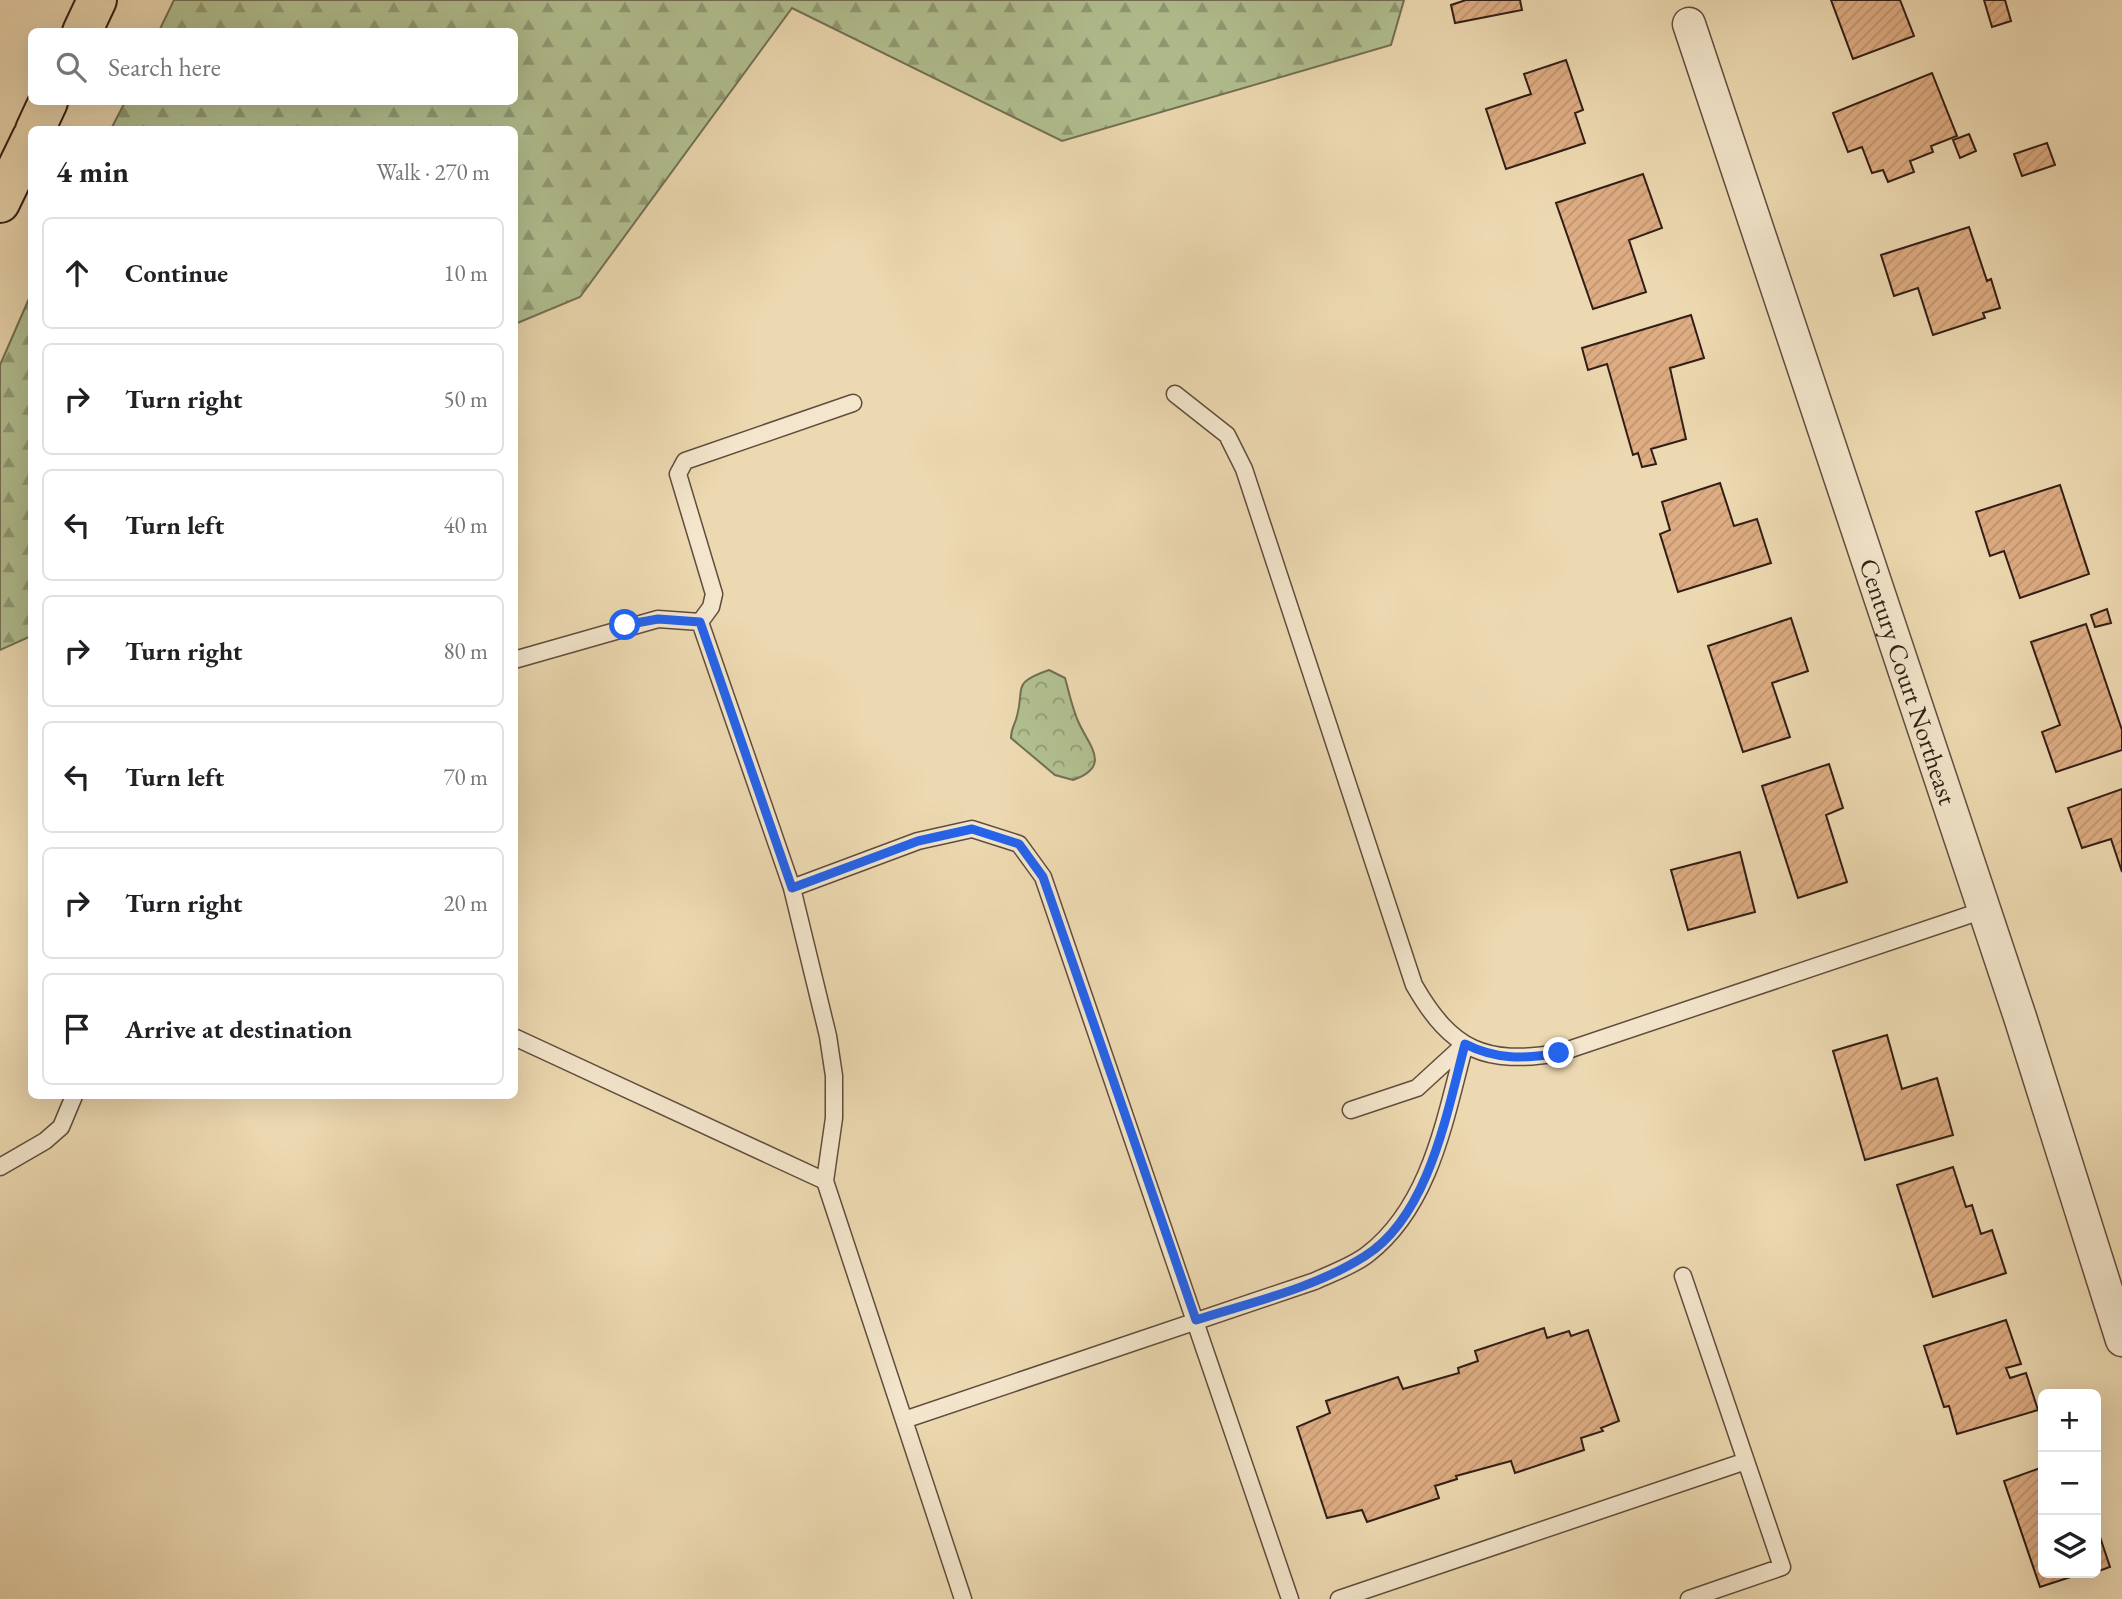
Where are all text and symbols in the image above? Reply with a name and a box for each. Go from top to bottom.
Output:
search box [28,28,518,105]
icon: search [52,48,90,86]
text: Search here [108,50,221,84]
text: 4 min [56,152,129,191]
text: Walk · 270 m [376,157,490,187]
icon: ahead [58,254,96,292]
text: Continue [125,256,228,290]
text: 10 m [443,258,488,288]
icon: right [58,380,96,418]
text: Turn right [125,382,243,416]
text: 50 m [443,384,488,414]
icon: left [58,506,96,544]
text: Turn left [125,508,224,542]
text: 40 m [443,510,488,540]
street label: Century Court Northeast [1851,554,1965,809]
route start [609,609,640,640]
icon: right [58,632,96,670]
text: Turn right [125,634,243,668]
text: 80 m [443,636,488,666]
icon: left [58,758,96,796]
text: Turn left [125,760,224,794]
text: 70 m [443,762,488,792]
icon: right [58,884,96,922]
text: Turn right [125,886,243,920]
text: 20 m [443,888,488,918]
icon: arrive [58,1010,96,1048]
text: Arrive at destination [125,1012,352,1046]
route end [1543,1037,1574,1068]
map controls [2038,1389,2101,1578]
button: + [2038,1389,2101,1452]
button: − [2038,1452,2101,1515]
button: layers [2038,1515,2101,1578]

